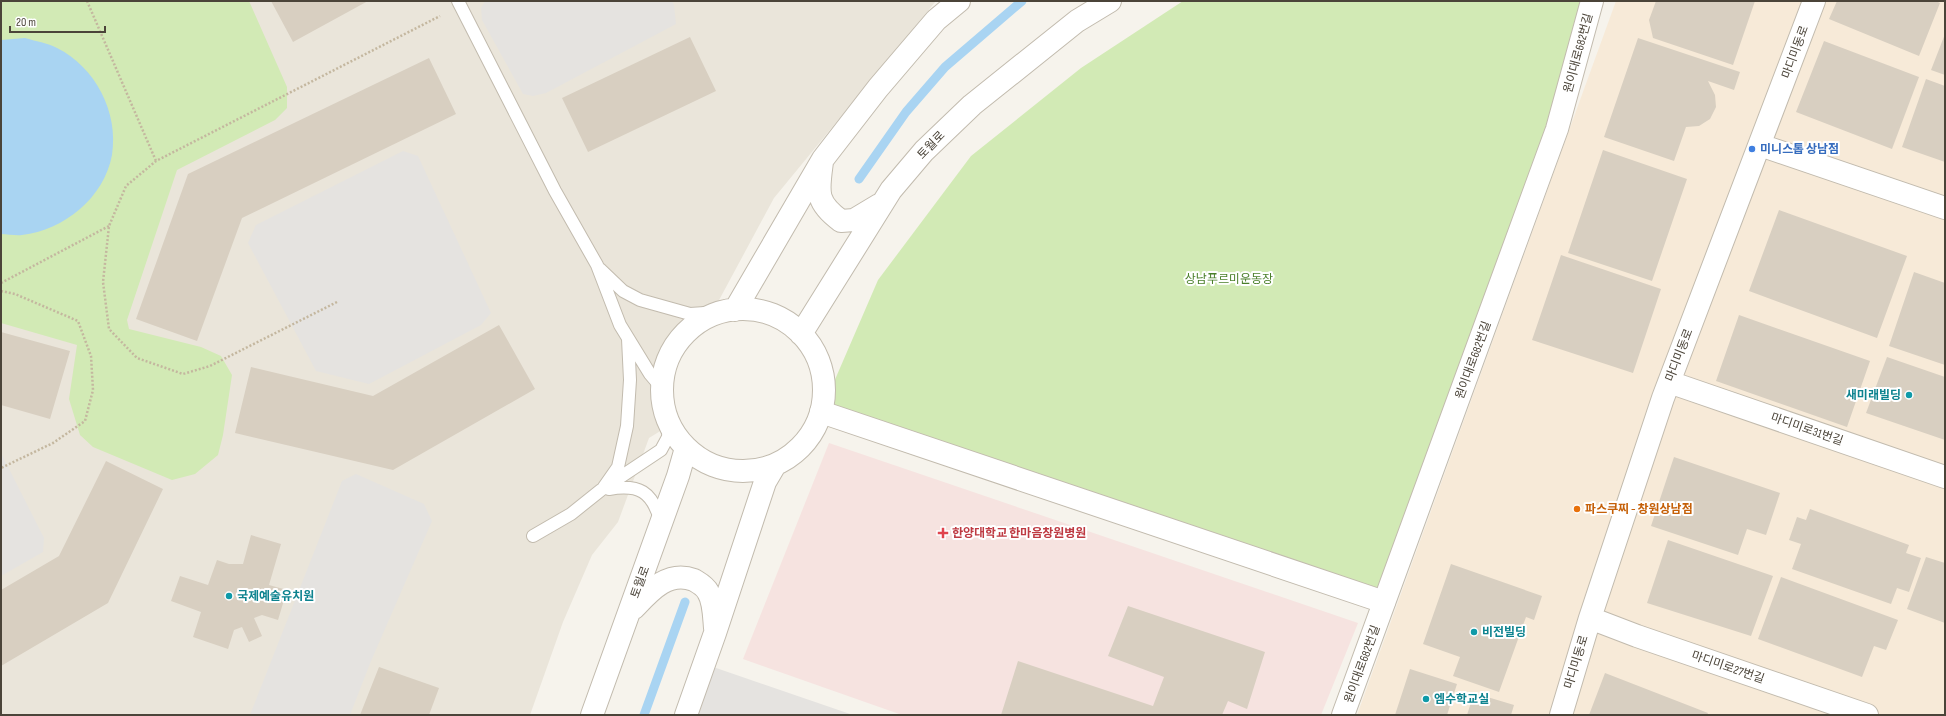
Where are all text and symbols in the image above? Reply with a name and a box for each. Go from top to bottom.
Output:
scale bar [10,8,105,34]
street label: 원이대로682번길 [1561,12,1596,95]
text: 20 m [16,15,36,30]
street label: 마디미동로 [1779,24,1812,81]
street label: 토월로 [914,128,948,162]
place label: 미니스톱 상남점 [1760,142,1839,157]
marker: 미니스톱 상남점 [1747,144,1757,154]
park label: 상남푸르미운동장 [1185,272,1273,287]
street label: 원이대로682번길 [1452,319,1495,401]
street label: 마디미동로 [1663,327,1696,384]
place label: 새미래빌딩 [1846,388,1901,403]
marker: 새미래빌딩 [1904,390,1914,400]
street label: 마디미로31번길 [1769,410,1845,449]
place label: 파스쿠찌 - 창원상남점 [1585,502,1693,517]
marker: 파스쿠찌 - 창원상남점 [1572,504,1582,514]
place label: 한양대학교 한마음창원병원 [952,526,1086,541]
marker: 한양대학교 한마음창원병원 [937,527,949,539]
street label: 토월로 [628,564,653,600]
place label: 국제예술유치원 [237,589,314,604]
marker: 국제예술유치원 [224,591,234,601]
street label: 원이대로682번길 [1341,623,1384,705]
place label: 비전빌딩 [1482,625,1526,640]
marker: 비전빌딩 [1469,627,1479,637]
street label: 마디미동로 [1561,634,1592,691]
street label: 마디미로27번길 [1689,648,1766,687]
place label: 엠수학교실 [1434,692,1489,707]
marker: 엠수학교실 [1421,694,1431,704]

